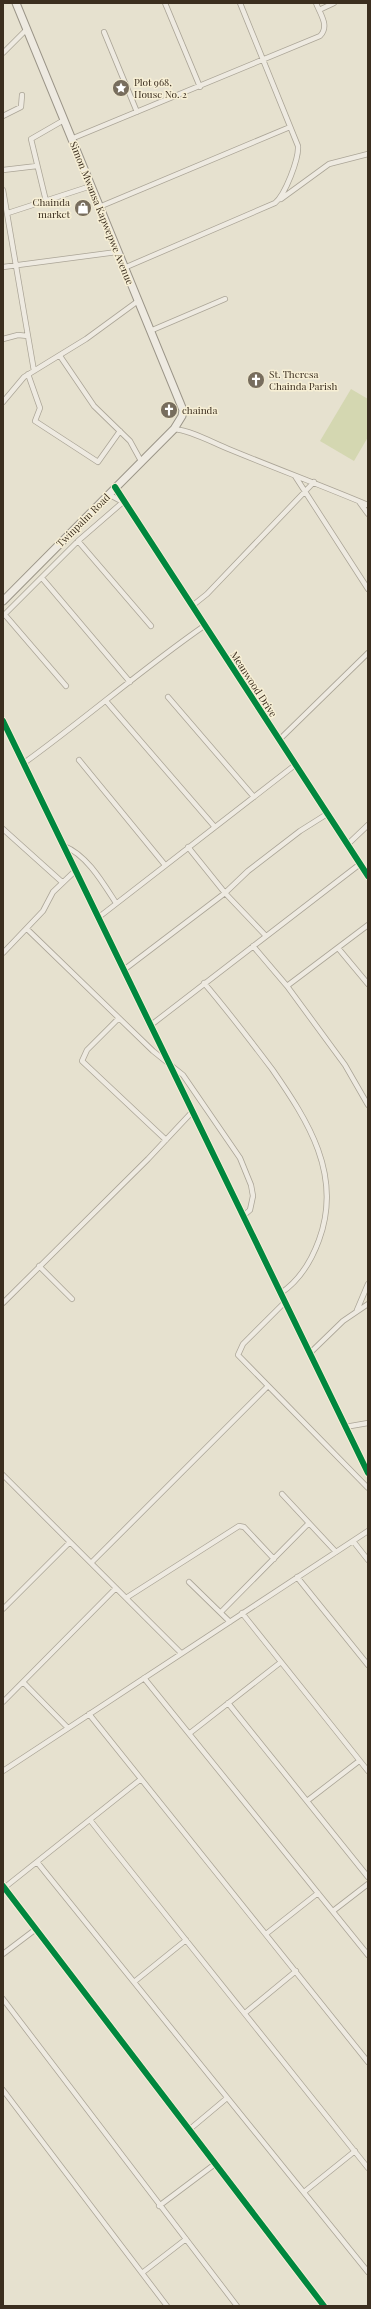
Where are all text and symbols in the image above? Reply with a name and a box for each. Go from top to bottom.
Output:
place label: Plot 968, House No. 2 [134,75,187,101]
place icon: Plot 968, House No. 2 [111,78,131,98]
street label: Simon Mwansa Kapwepwe Avenue [67,139,137,287]
place label: Chainda market [33,195,70,221]
shop icon: Chainda market [73,198,93,218]
place label: St. Theresa Chainda Parish [269,367,337,393]
church icon: St. Theresa Chainda Parish [246,370,266,390]
church icon: chainda [159,400,179,420]
place label: chainda [182,403,217,417]
street label: Twinpalm Road [53,490,113,550]
street label: Meanwood Drive [227,648,281,720]

